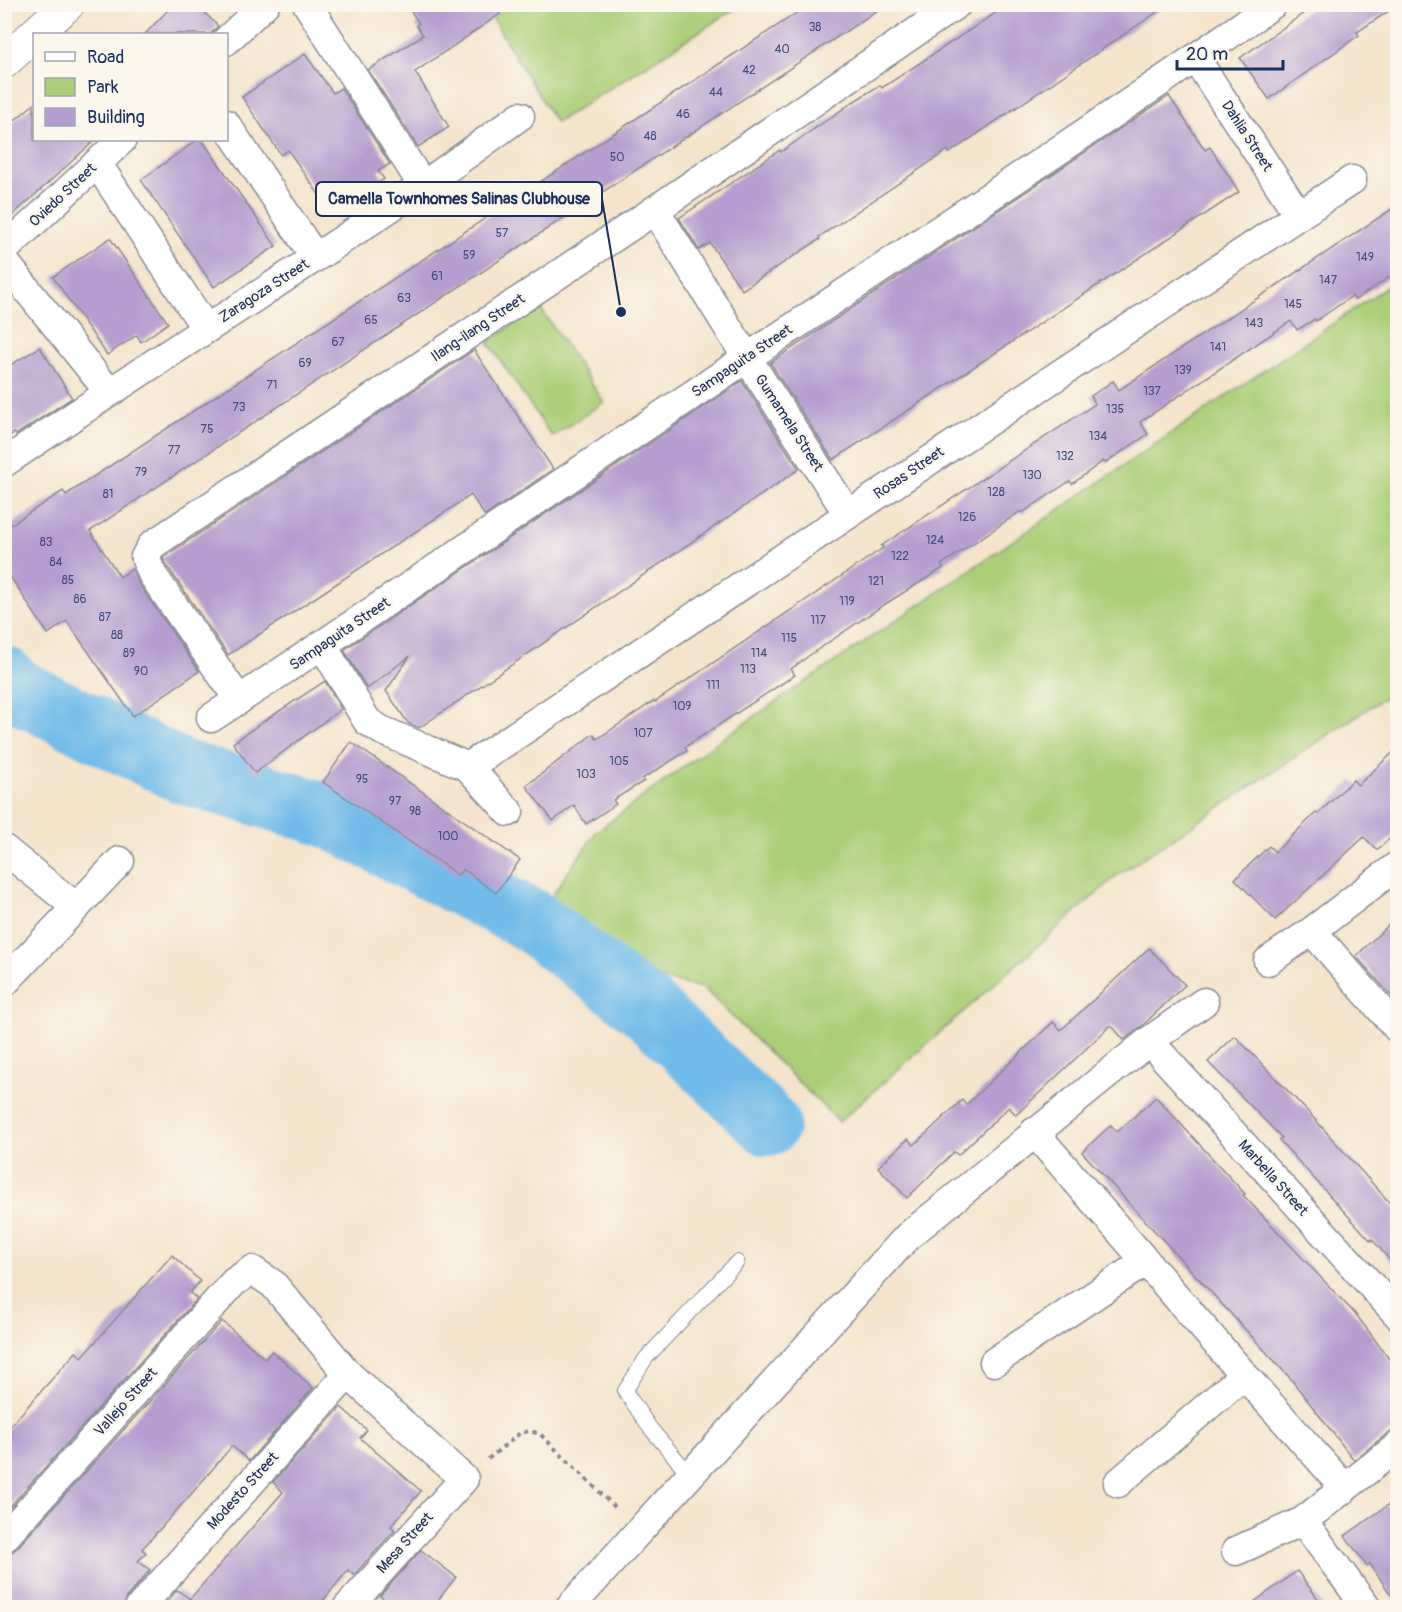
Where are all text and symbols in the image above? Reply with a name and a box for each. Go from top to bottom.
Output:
house number: 38 [809,20,821,35]
legend [33,33,228,141]
scale bar [1177,33,1284,71]
house number: 40 [774,42,790,57]
text: 20 m [1186,43,1228,66]
text: Road [87,46,124,69]
house number: 42 [742,63,756,78]
text: Park [87,76,119,99]
house number: 44 [709,85,723,100]
street label: Dahlia Street [1217,97,1277,176]
text: Building [87,106,145,129]
house number: 46 [676,107,690,122]
house number: 48 [643,129,657,144]
house number: 50 [610,150,624,165]
street label: Oviedo Street [25,158,101,231]
callout: Camella Townhomes Salinas Clubhouse [316,182,602,216]
text: Camella Townhomes Salinas Clubhouse [328,189,591,209]
house number: 57 [496,226,509,241]
house number: 59 [463,248,475,263]
house number: 149 [1356,250,1374,265]
street label: Zaragoza Street [215,254,314,327]
house number: 61 [431,269,443,284]
house number: 147 [1319,273,1338,288]
street label: Ilang-ilang Street [427,289,529,366]
house number: 63 [397,291,411,306]
house number: 145 [1284,297,1302,312]
house number: 65 [364,313,378,328]
house number: 143 [1245,316,1263,331]
street label: Sampaguita Street [688,320,797,402]
house number: 67 [331,335,345,350]
house number: 141 [1210,340,1226,355]
house number: 69 [298,356,312,371]
house number: 139 [1174,363,1192,378]
street label: Gumamela Street [750,371,828,476]
house number: 71 [266,378,278,393]
house number: 137 [1143,384,1162,399]
house number: 73 [232,400,246,415]
house number: 135 [1106,402,1124,417]
house number: 75 [201,422,213,437]
house number: 134 [1089,429,1107,444]
street label: Rosas Street [870,442,949,504]
house number: 77 [168,443,181,458]
house number: 132 [1056,449,1074,464]
house number: 79 [135,465,147,480]
house number: 130 [1022,468,1042,483]
house number: 128 [987,485,1005,500]
house number: 81 [103,487,113,502]
house number: 126 [958,510,976,525]
house number: 124 [926,533,944,548]
house number: 83 [40,535,53,550]
house number: 122 [891,549,909,564]
house number: 84 [49,555,63,570]
house number: 85 [62,573,74,588]
house number: 121 [868,574,884,589]
house number: 86 [73,592,87,607]
street label: Sampaguita Street [286,593,395,675]
house number: 119 [839,594,855,609]
house number: 87 [99,610,112,625]
house number: 117 [810,613,827,628]
house number: 88 [111,628,123,643]
house number: 115 [781,631,797,646]
house number: 89 [123,646,135,661]
house number: 114 [751,646,767,661]
house number: 113 [740,662,756,677]
house number: 90 [134,664,148,679]
house number: 111 [706,678,720,693]
house number: 109 [672,699,692,714]
house number: 107 [633,726,653,741]
house number: 105 [609,754,629,769]
house number: 103 [576,767,596,782]
house number: 95 [356,772,368,787]
house number: 97 [389,794,402,809]
house number: 98 [409,804,421,819]
house number: 100 [437,829,459,844]
street label: Marbella Street [1234,1136,1313,1221]
street label: Vallejo Street [90,1363,162,1440]
street label: Modesto Street [203,1447,284,1534]
street label: Mesa Street [373,1508,438,1578]

